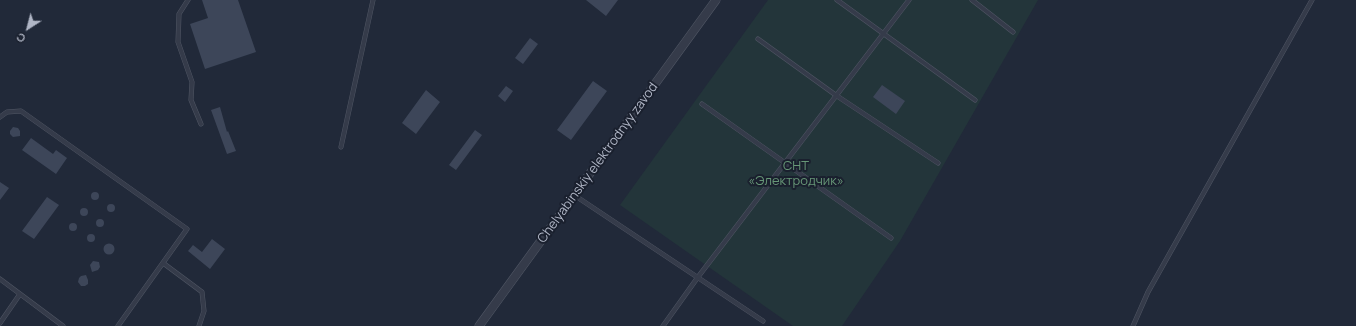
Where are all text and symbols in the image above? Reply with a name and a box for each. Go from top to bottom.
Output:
north arrow [8,8,48,48]
text: С [13,30,28,47]
street label: Chelyabinskiy elektrodnyy zavod [535,80,661,246]
park label: СНТ «Электродчик» [748,158,844,189]

